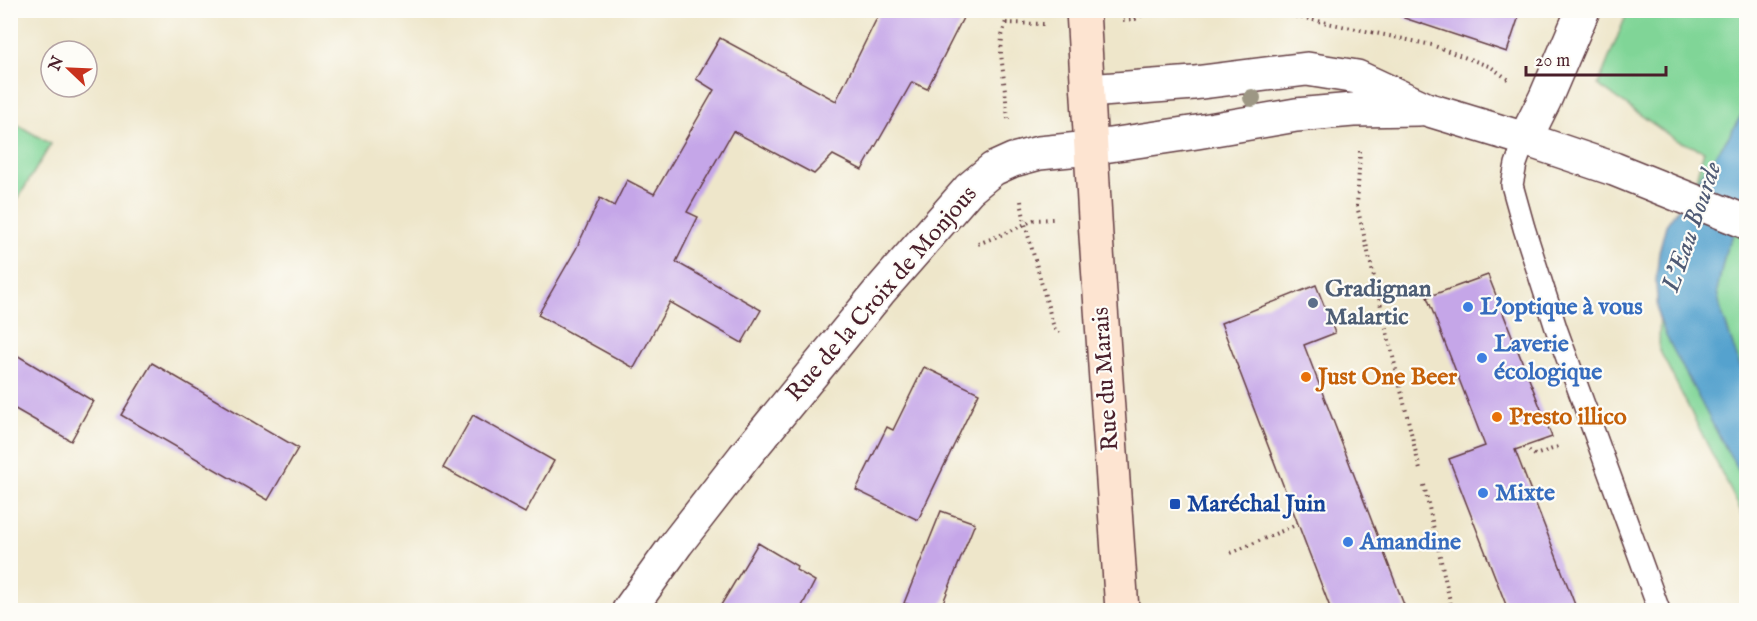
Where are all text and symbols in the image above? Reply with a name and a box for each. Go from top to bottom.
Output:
north arrow [39,39,99,99]
scale bar [1526,39,1666,77]
text: 20 m [1535,50,1570,73]
text: N [45,53,69,75]
water label: L'Eau Bourde [1654,157,1730,297]
street label: Rue de la Croix de Monjous [780,180,984,408]
place label: Gradignan Malartic [1325,274,1432,333]
place label: L'optique à vous [1480,292,1643,323]
marker: Gradignan Malartic [1306,296,1320,310]
marker: L'optique à vous [1461,300,1475,314]
street label: Rue du Marais [1086,306,1126,452]
place label: Laverie écologique [1494,329,1602,388]
marker: Laverie écologique [1475,351,1489,365]
place label: Just One Beer [1315,362,1457,393]
marker: Just One Beer [1299,370,1313,384]
place label: Presto illico [1509,402,1627,433]
marker: Presto illico [1490,410,1504,424]
place label: Mixte [1495,478,1555,509]
marker: Mixte [1476,486,1490,500]
place label: Maréchal Juin [1187,489,1326,520]
marker: Maréchal Juin [1168,497,1182,511]
place label: Amandine [1359,527,1461,558]
marker: Amandine [1341,535,1355,549]

